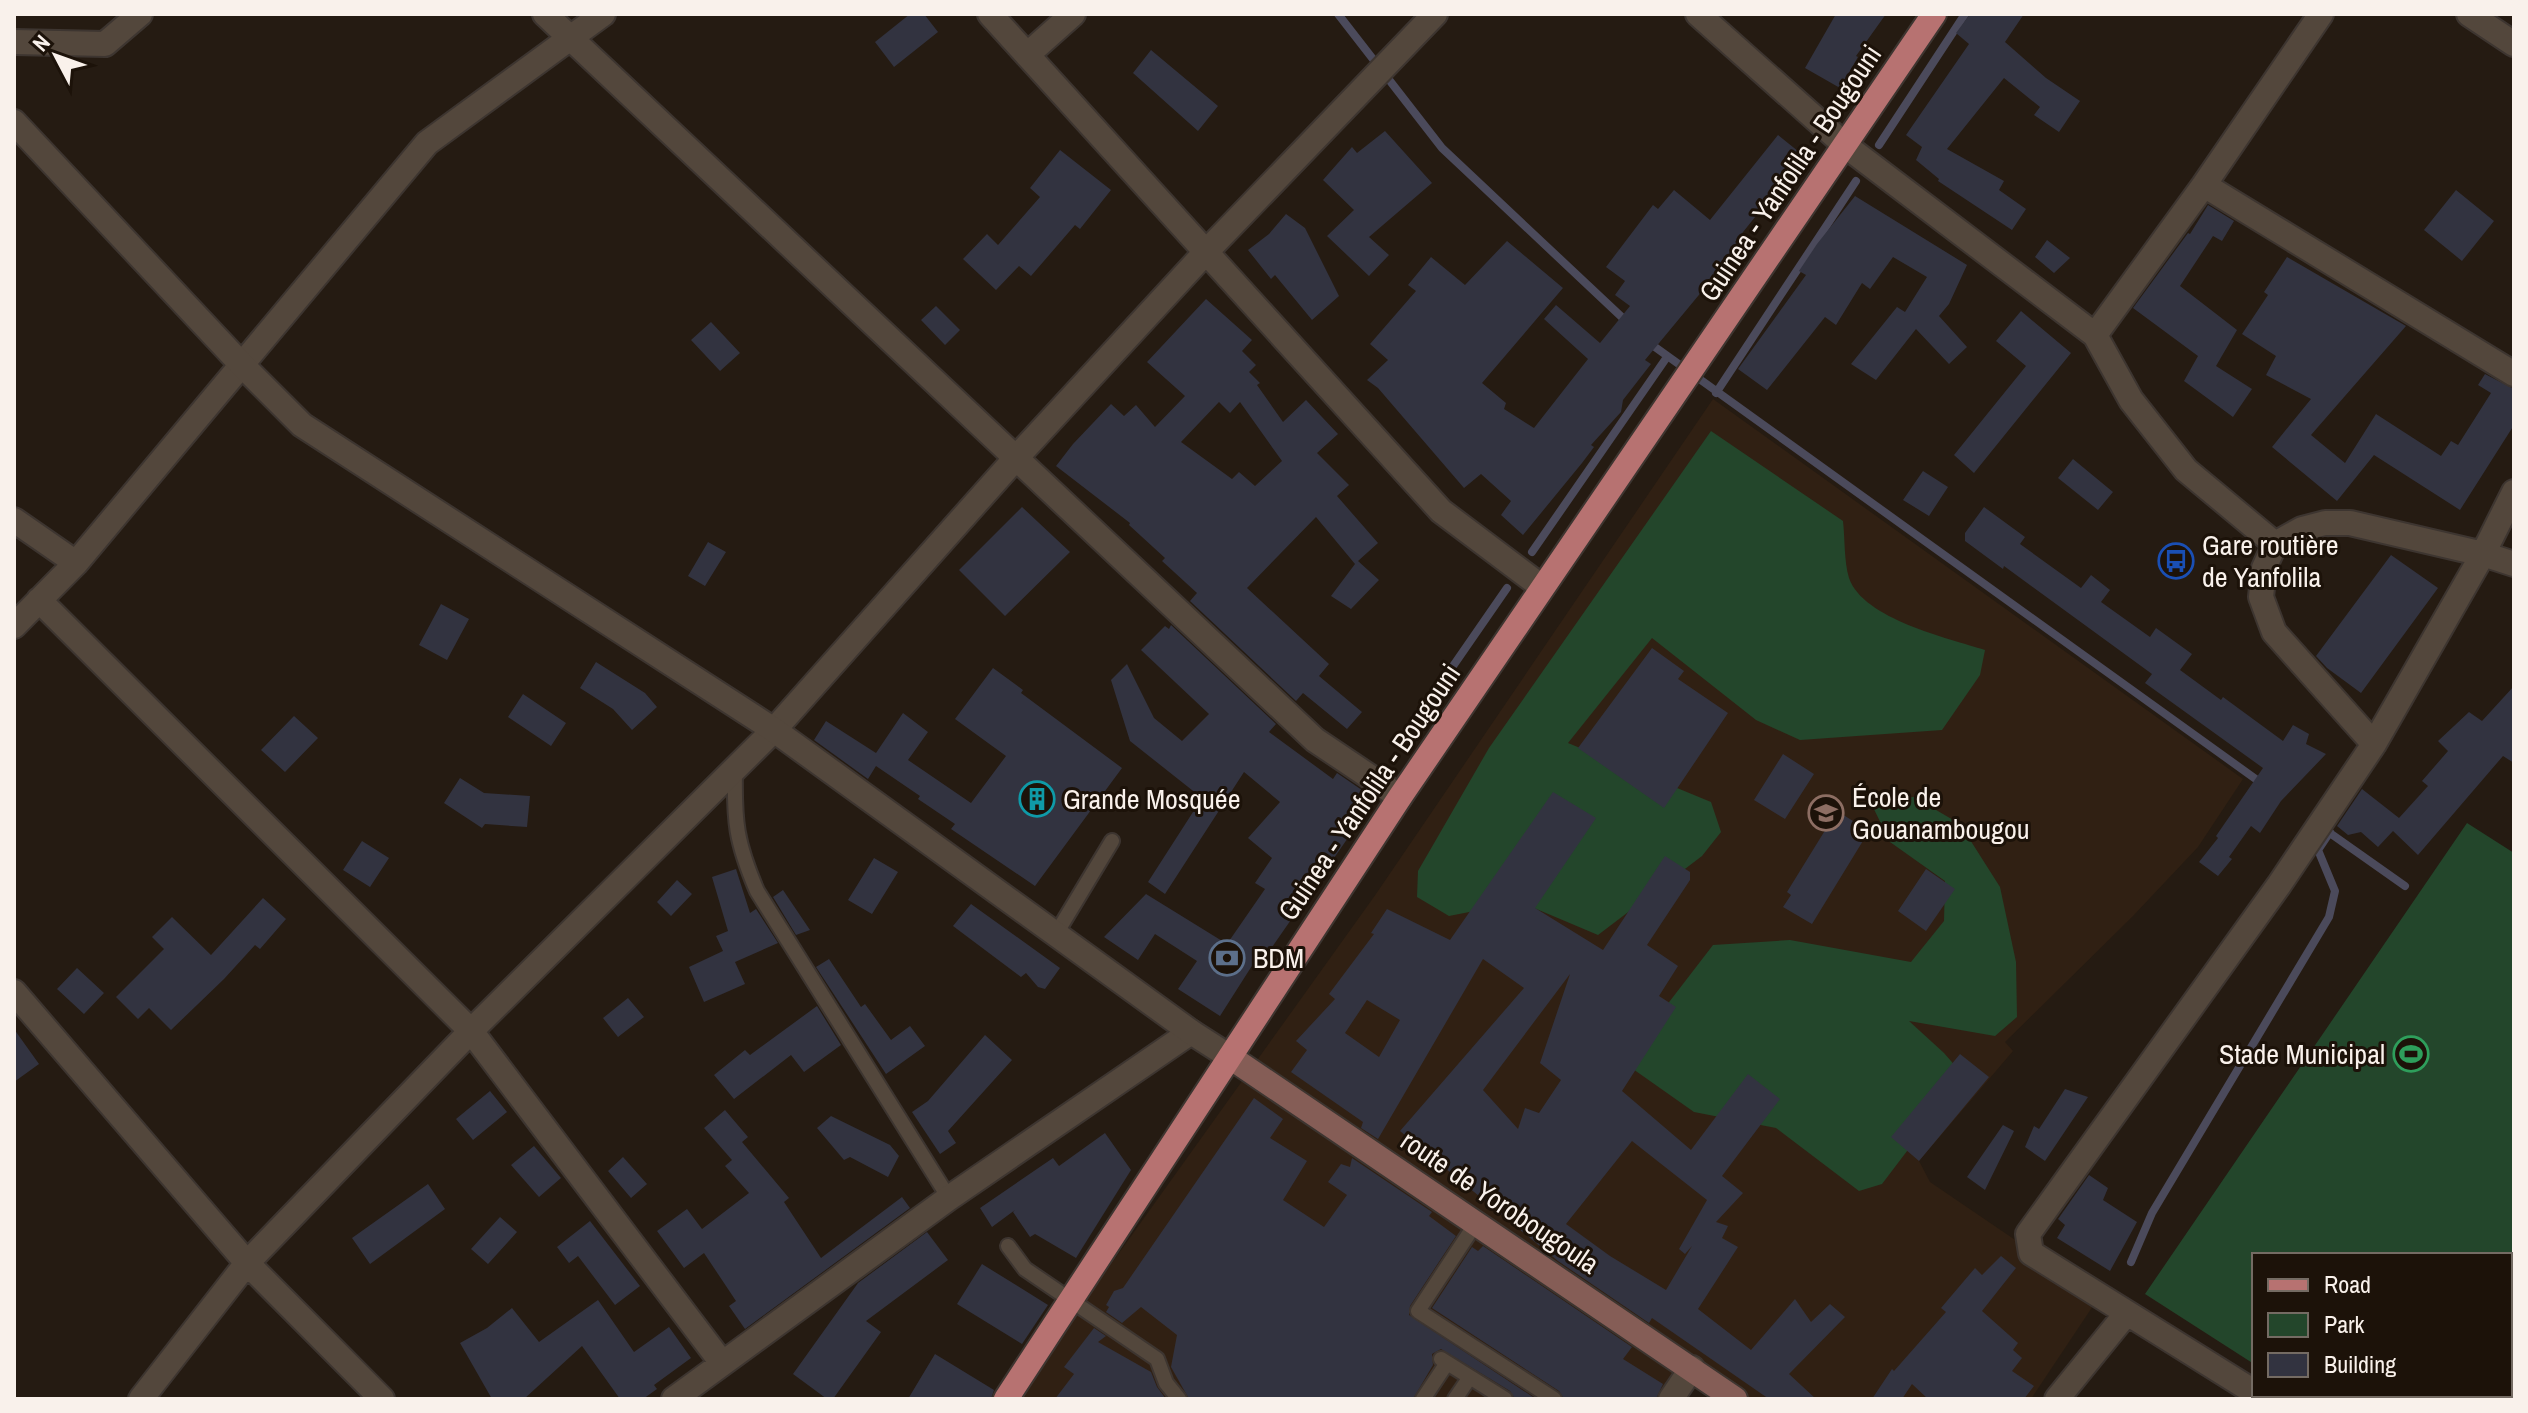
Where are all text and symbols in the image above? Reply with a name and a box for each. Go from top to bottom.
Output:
north arrow [16,16,96,96]
text: N [25,28,57,58]
street label: Guinea - Yanfolila - Bougouni [1690,37,1890,309]
place label: Gare routière de Yanfolila [2202,526,2339,596]
bus stop icon: Gare routière de Yanfolila [2157,542,2195,580]
street label: Guinea - Yanfolila - Bougouni [1269,656,1469,928]
place label: École de Gouanambougou [1852,778,2029,848]
building icon: Grande Mosquée [1018,780,1056,818]
place label: Grande Mosquée [1063,780,1240,818]
school or university icon: École de Gouanambougou [1807,794,1845,832]
bank icon: BDM [1208,939,1246,977]
place label: BDM [1253,939,1304,977]
place label: Stade Municipal [2219,1035,2385,1073]
sports icon: Stade Municipal [2392,1035,2430,1073]
street label: route de Yorobougoula [1393,1122,1607,1283]
legend [2252,1253,2512,1397]
text: Road [2324,1268,2371,1300]
text: Park [2324,1308,2365,1340]
text: Building [2324,1348,2396,1380]

